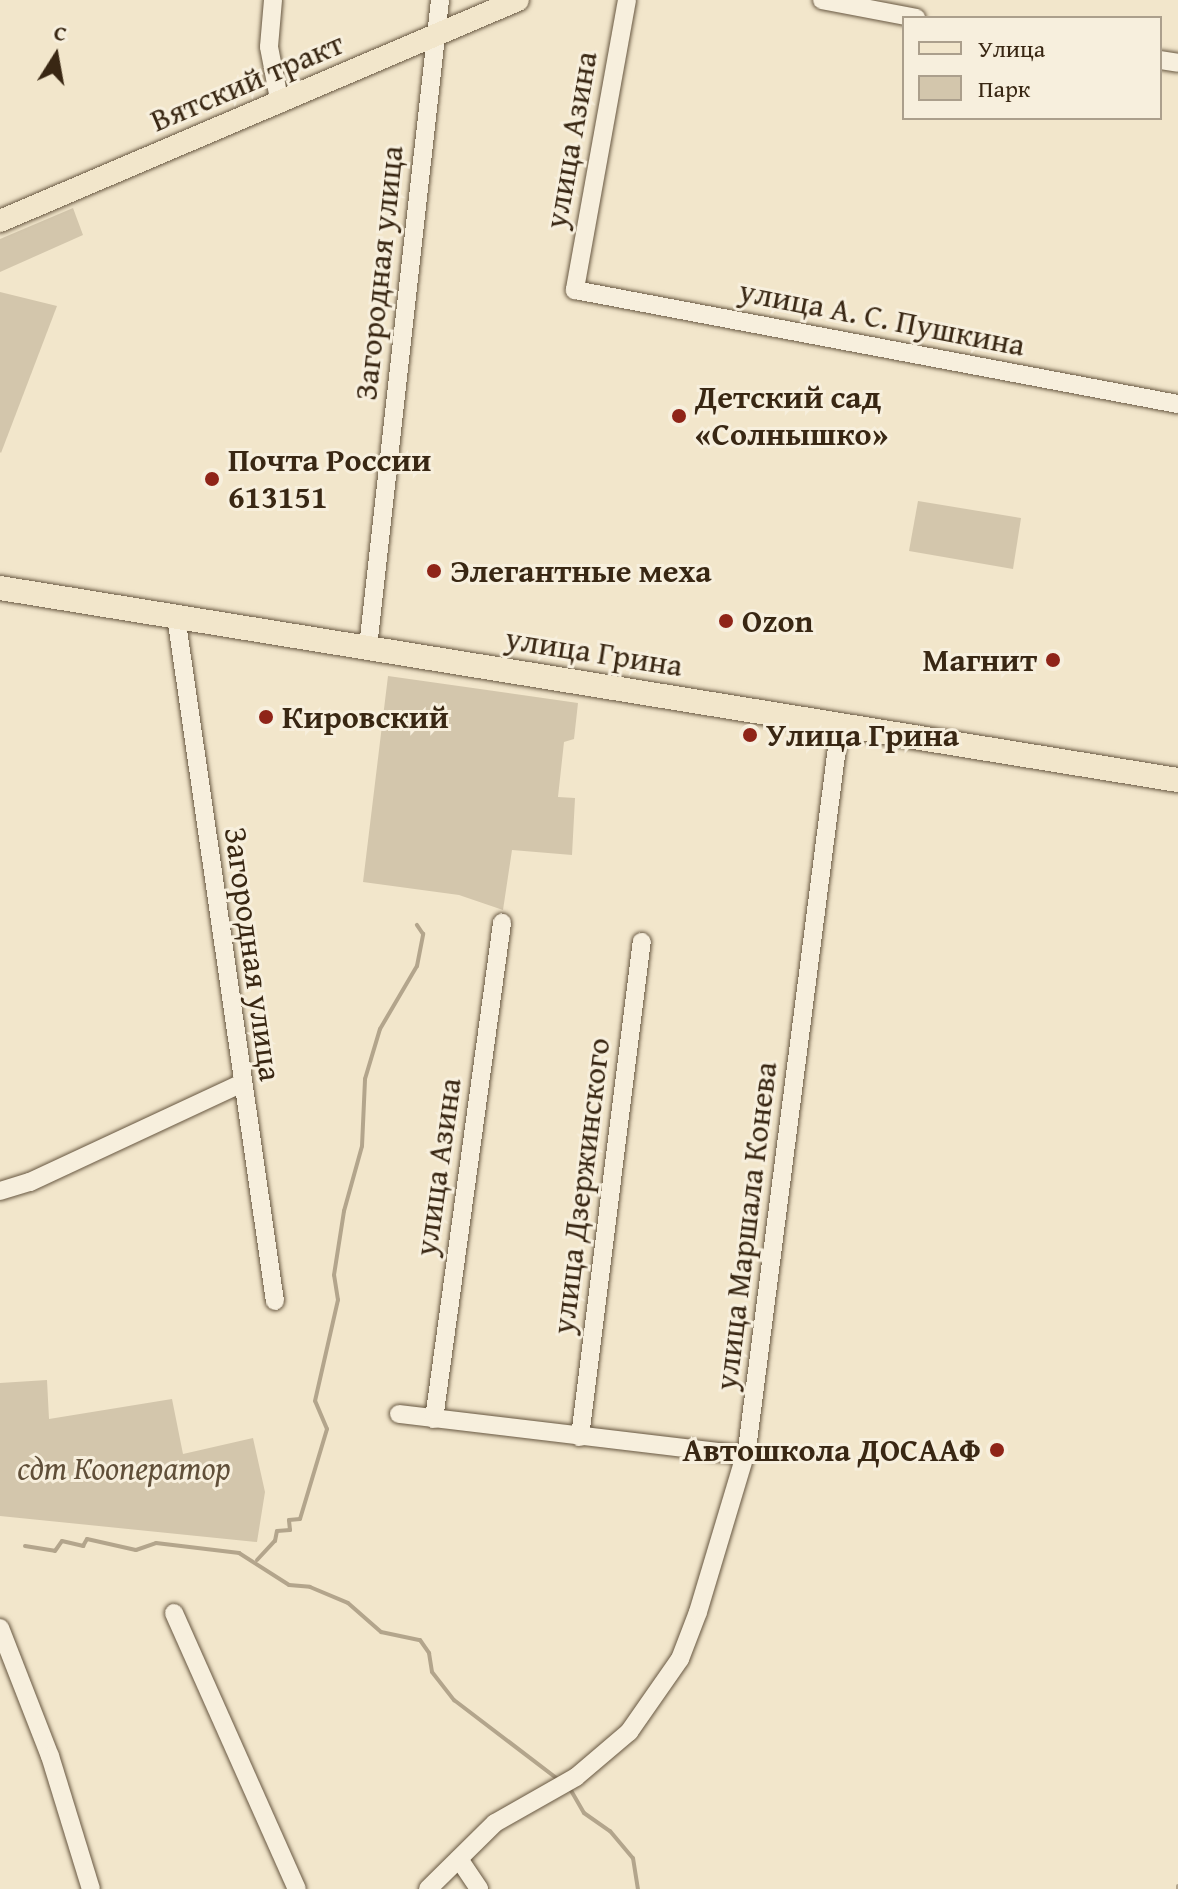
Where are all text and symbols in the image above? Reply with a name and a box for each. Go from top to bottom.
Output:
north arrow [16,16,96,96]
text: С [51,16,70,49]
legend [902,16,1162,120]
street label: Вятский тракт [145,24,349,140]
text: Улица [978,31,1045,66]
street label: улица Азина [537,48,605,232]
text: Парк [978,71,1030,106]
street label: Загородная улица [347,144,411,402]
street label: улица А. С. Пушкина [736,271,1028,365]
place label: Детский сад «Солнышко» [695,379,888,454]
marker: Детский сад «Солнышко» [670,407,688,425]
place label: Почта России 613151 [228,442,431,517]
marker: Почта России 613151 [203,470,221,488]
place label: Элегантные меха [450,552,712,590]
marker: Элегантные меха [425,562,443,580]
place label: Ozon [742,602,813,640]
marker: Ozon [717,612,735,630]
street label: улица Грина [503,619,685,685]
place label: Магнит [923,641,1037,679]
marker: Магнит [1044,651,1062,669]
place label: Кировский [282,698,449,736]
marker: Кировский [257,708,275,726]
place label: Улица Грина [766,716,959,754]
marker: Улица Грина [741,726,759,744]
street label: Загородная улица [216,825,290,1083]
street label: улица Дзержинского [544,1036,618,1336]
street label: улица Маршала Конева [707,1059,785,1393]
street label: улица Азина [406,1075,470,1259]
place label: Автошкола ДОСААФ [683,1431,981,1469]
marker: Автошкола ДОСААФ [988,1441,1006,1459]
park label: сдт Кооператор [17,1449,231,1487]

